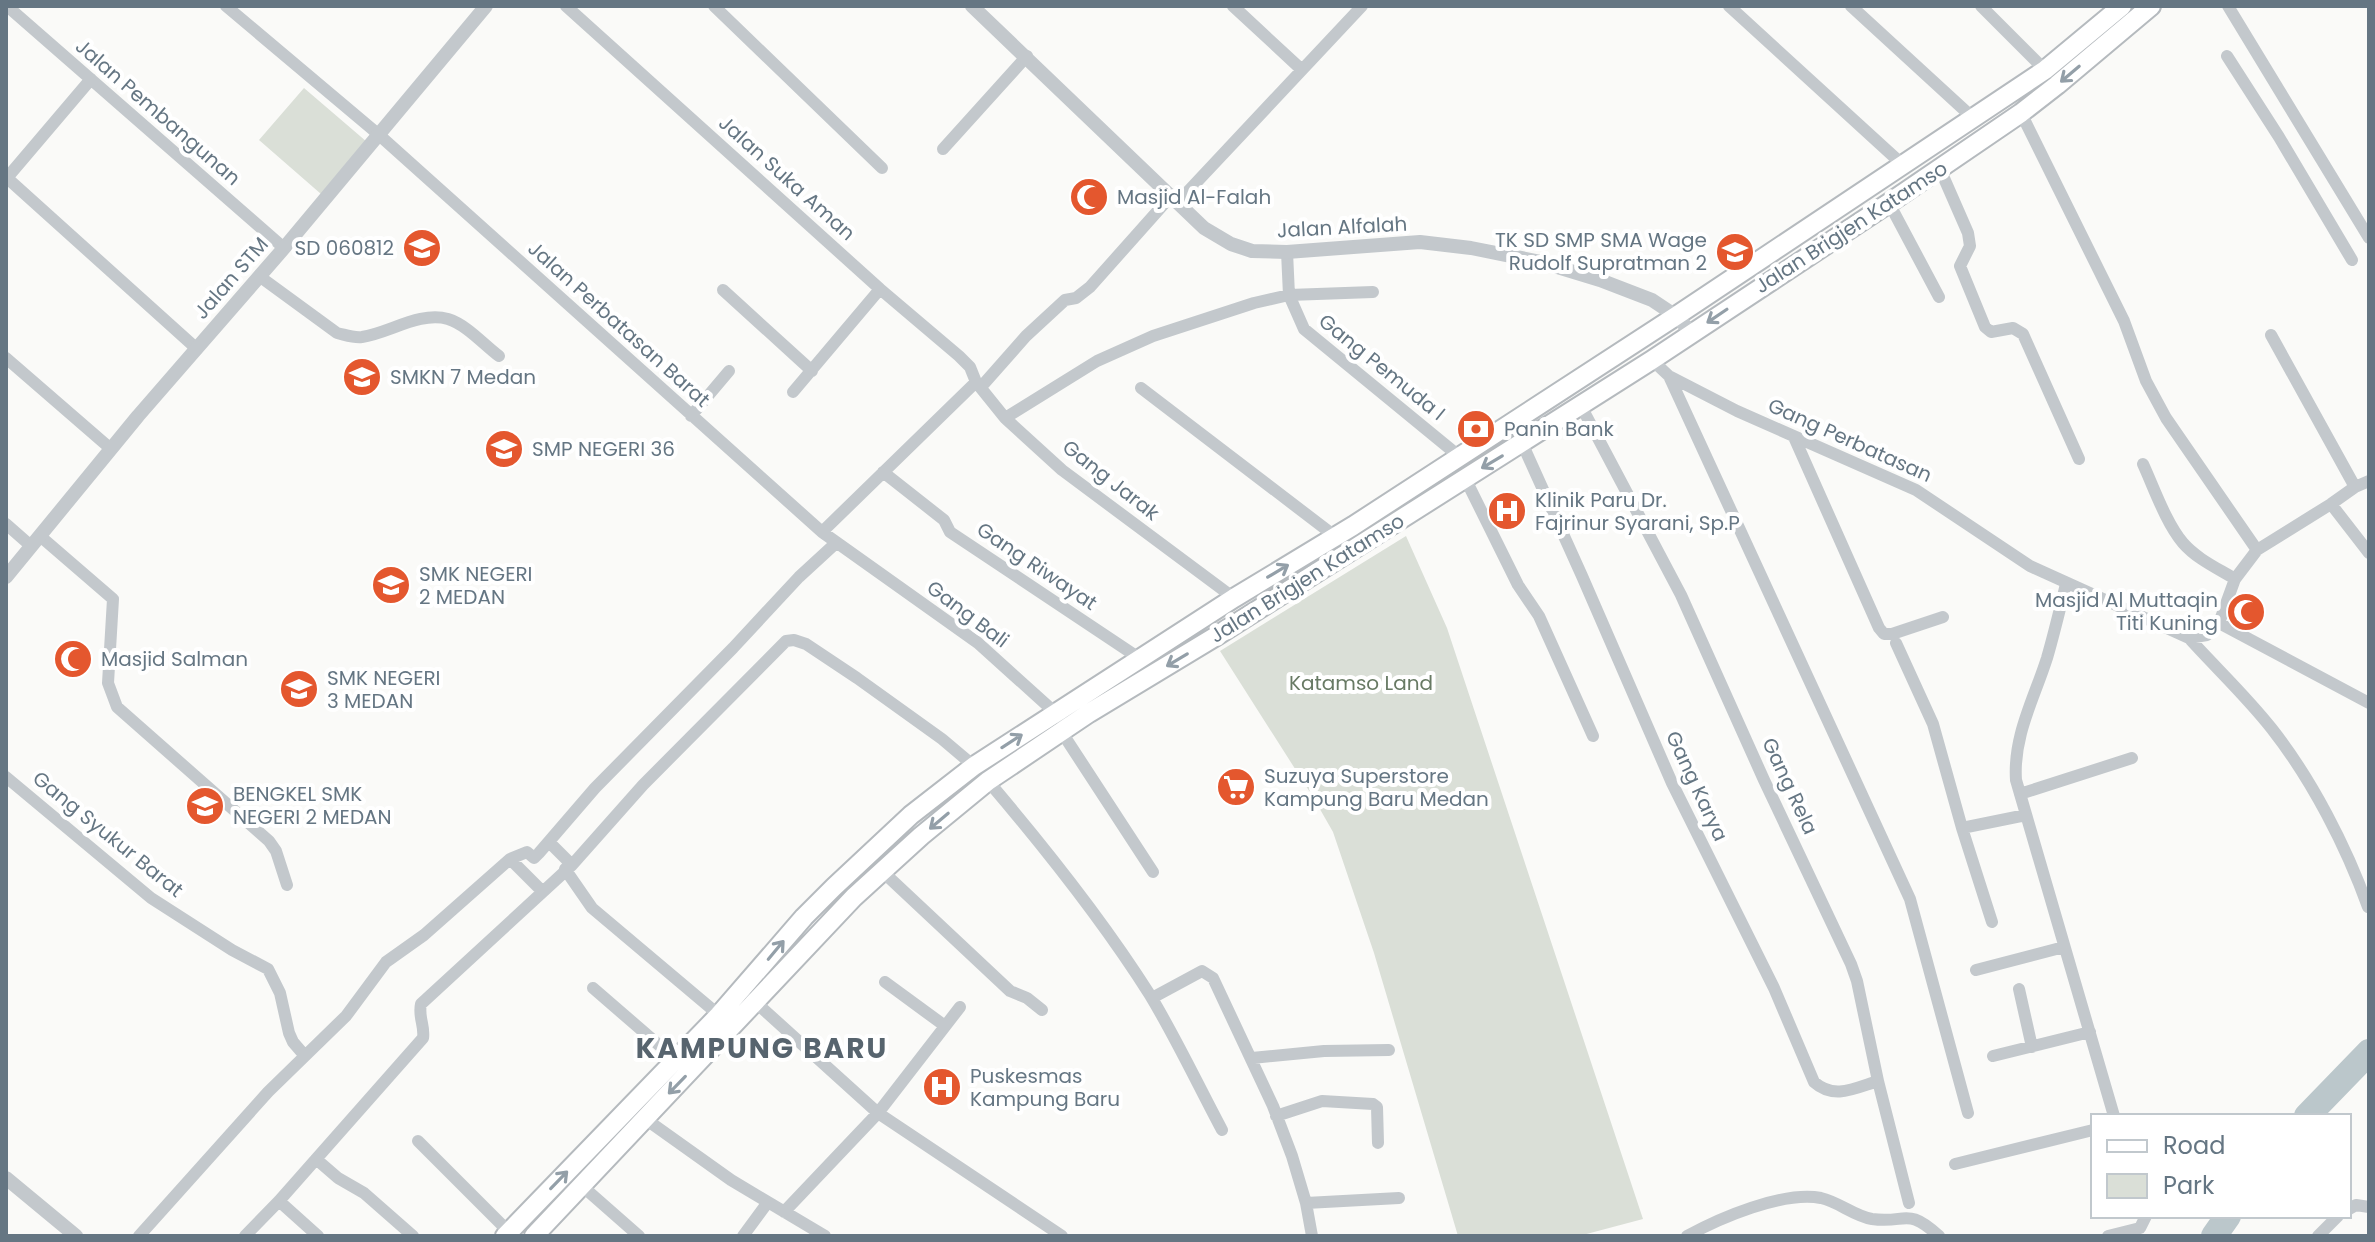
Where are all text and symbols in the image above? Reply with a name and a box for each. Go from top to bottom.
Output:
street label: Jalan Pembangunan [69,32,247,192]
one-way arrow [2061,65,2081,83]
street label: Jalan Suka Aman [713,109,861,247]
street label: Jalan Brigjen Katamso [1749,154,1953,300]
mosque icon: Masjid Al-Falah [1068,176,1110,218]
place label: Masjid Al-Falah [1117,183,1271,211]
street label: Jalan Alfalah [1276,210,1408,244]
place label: TK SD SMP SMA Wage Rudolf Supratman 2 [1495,226,1707,277]
school or university icon: SD 060812 [401,227,443,269]
street label: Jalan STM [187,231,275,325]
school or university icon: TK SD SMP SMA Wage Rudolf Supratman 2 [1714,231,1756,273]
place label: SD 060812 [294,234,394,262]
street label: Jalan Perbatasan Barat [522,235,716,413]
street label: Gang Pemuda I [1313,307,1451,427]
one-way arrow [1707,308,1729,324]
school or university icon: SMKN 7 Medan [341,356,383,398]
place label: SMKN 7 Medan [390,363,536,391]
street label: Gang Perbatasan [1764,391,1936,489]
bank icon: Panin Bank [1455,408,1497,450]
place label: Panin Bank [1504,415,1615,443]
school or university icon: SMP NEGERI 36 [483,428,525,470]
street label: Gang Jarak [1057,433,1166,527]
place label: SMP NEGERI 36 [532,435,675,463]
one-way arrow [1481,454,1504,470]
place label: Klinik Paru Dr. Fajrinur Syarani, Sp.P [1535,486,1740,537]
hospital icon: Klinik Paru Dr. Fajrinur Syarani, Sp.P [1486,490,1528,532]
street label: Jalan Brigjen Katamso [1204,507,1410,649]
street label: Gang Riwayat [971,515,1103,617]
place label: SMK NEGERI 2 MEDAN [419,560,533,611]
one-way arrow [1266,563,1289,579]
school or university icon: SMK NEGERI 2 MEDAN [370,564,412,606]
street label: Gang Bali [921,574,1015,654]
place label: Masjid Al Muttaqin Titi Kuning [2035,586,2218,637]
mosque icon: Masjid Al Muttaqin Titi Kuning [2225,591,2267,633]
mosque icon: Masjid Salman [52,638,94,680]
place label: Masjid Salman [101,645,248,673]
one-way arrow [1166,652,1189,668]
place label: SMK NEGERI 3 MEDAN [327,664,441,715]
school or university icon: SMK NEGERI 3 MEDAN [278,668,320,710]
park label: Katamso Land [1289,669,1433,697]
street label: Gang Karya [1659,726,1735,846]
one-way arrow [1000,733,1023,749]
street label: Gang Rela [1755,733,1825,839]
place label: Suzuya Superstore Kampung Baru Medan [1264,762,1489,813]
street label: Gang Syukur Barat [27,764,189,904]
supermarket icon: Suzuya Superstore Kampung Baru Medan [1215,766,1257,808]
place label: BENGKEL SMK NEGERI 2 MEDAN [233,780,392,831]
school or university icon: BENGKEL SMK NEGERI 2 MEDAN [184,785,226,827]
one-way arrow [929,812,949,830]
one-way arrow [767,940,785,961]
district label: KAMPUNG BARU [636,1029,888,1068]
place label: Puskesmas Kampung Baru [970,1062,1120,1113]
hospital icon: Puskesmas Kampung Baru [921,1066,963,1108]
one-way arrow [667,1075,686,1095]
legend [2091,1114,2351,1218]
text: Road [2163,1129,2225,1162]
text: Park [2163,1169,2215,1202]
one-way arrow [550,1170,569,1190]

